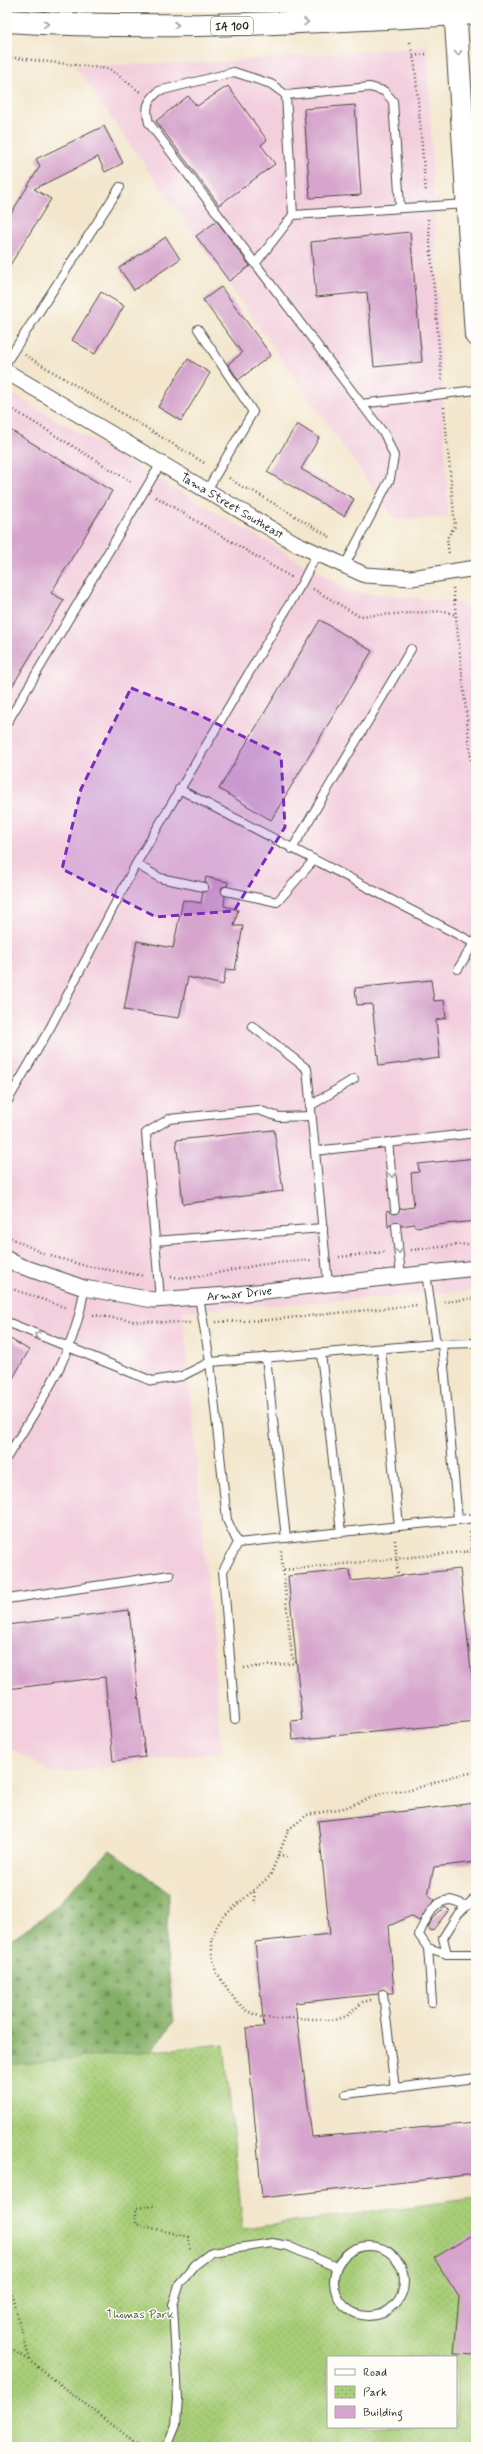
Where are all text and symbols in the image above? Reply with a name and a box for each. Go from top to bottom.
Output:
road number: IA 100 [211,17,253,35]
one-way arrow [303,18,309,26]
one-way arrow [43,19,49,28]
one-way arrow [173,21,179,29]
one-way arrow [454,50,463,56]
street label: Tama Street Southeast [177,470,287,544]
one-way arrow [387,1172,396,1178]
one-way arrow [394,1248,403,1254]
street label: Armar Drive [206,1283,273,1305]
one-way arrow [34,1331,41,1339]
park label: Thomas Park [106,2307,174,2323]
legend [327,2356,457,2428]
text: Road [363,2365,387,2381]
text: Park [363,2385,387,2401]
text: Building [363,2405,403,2422]

